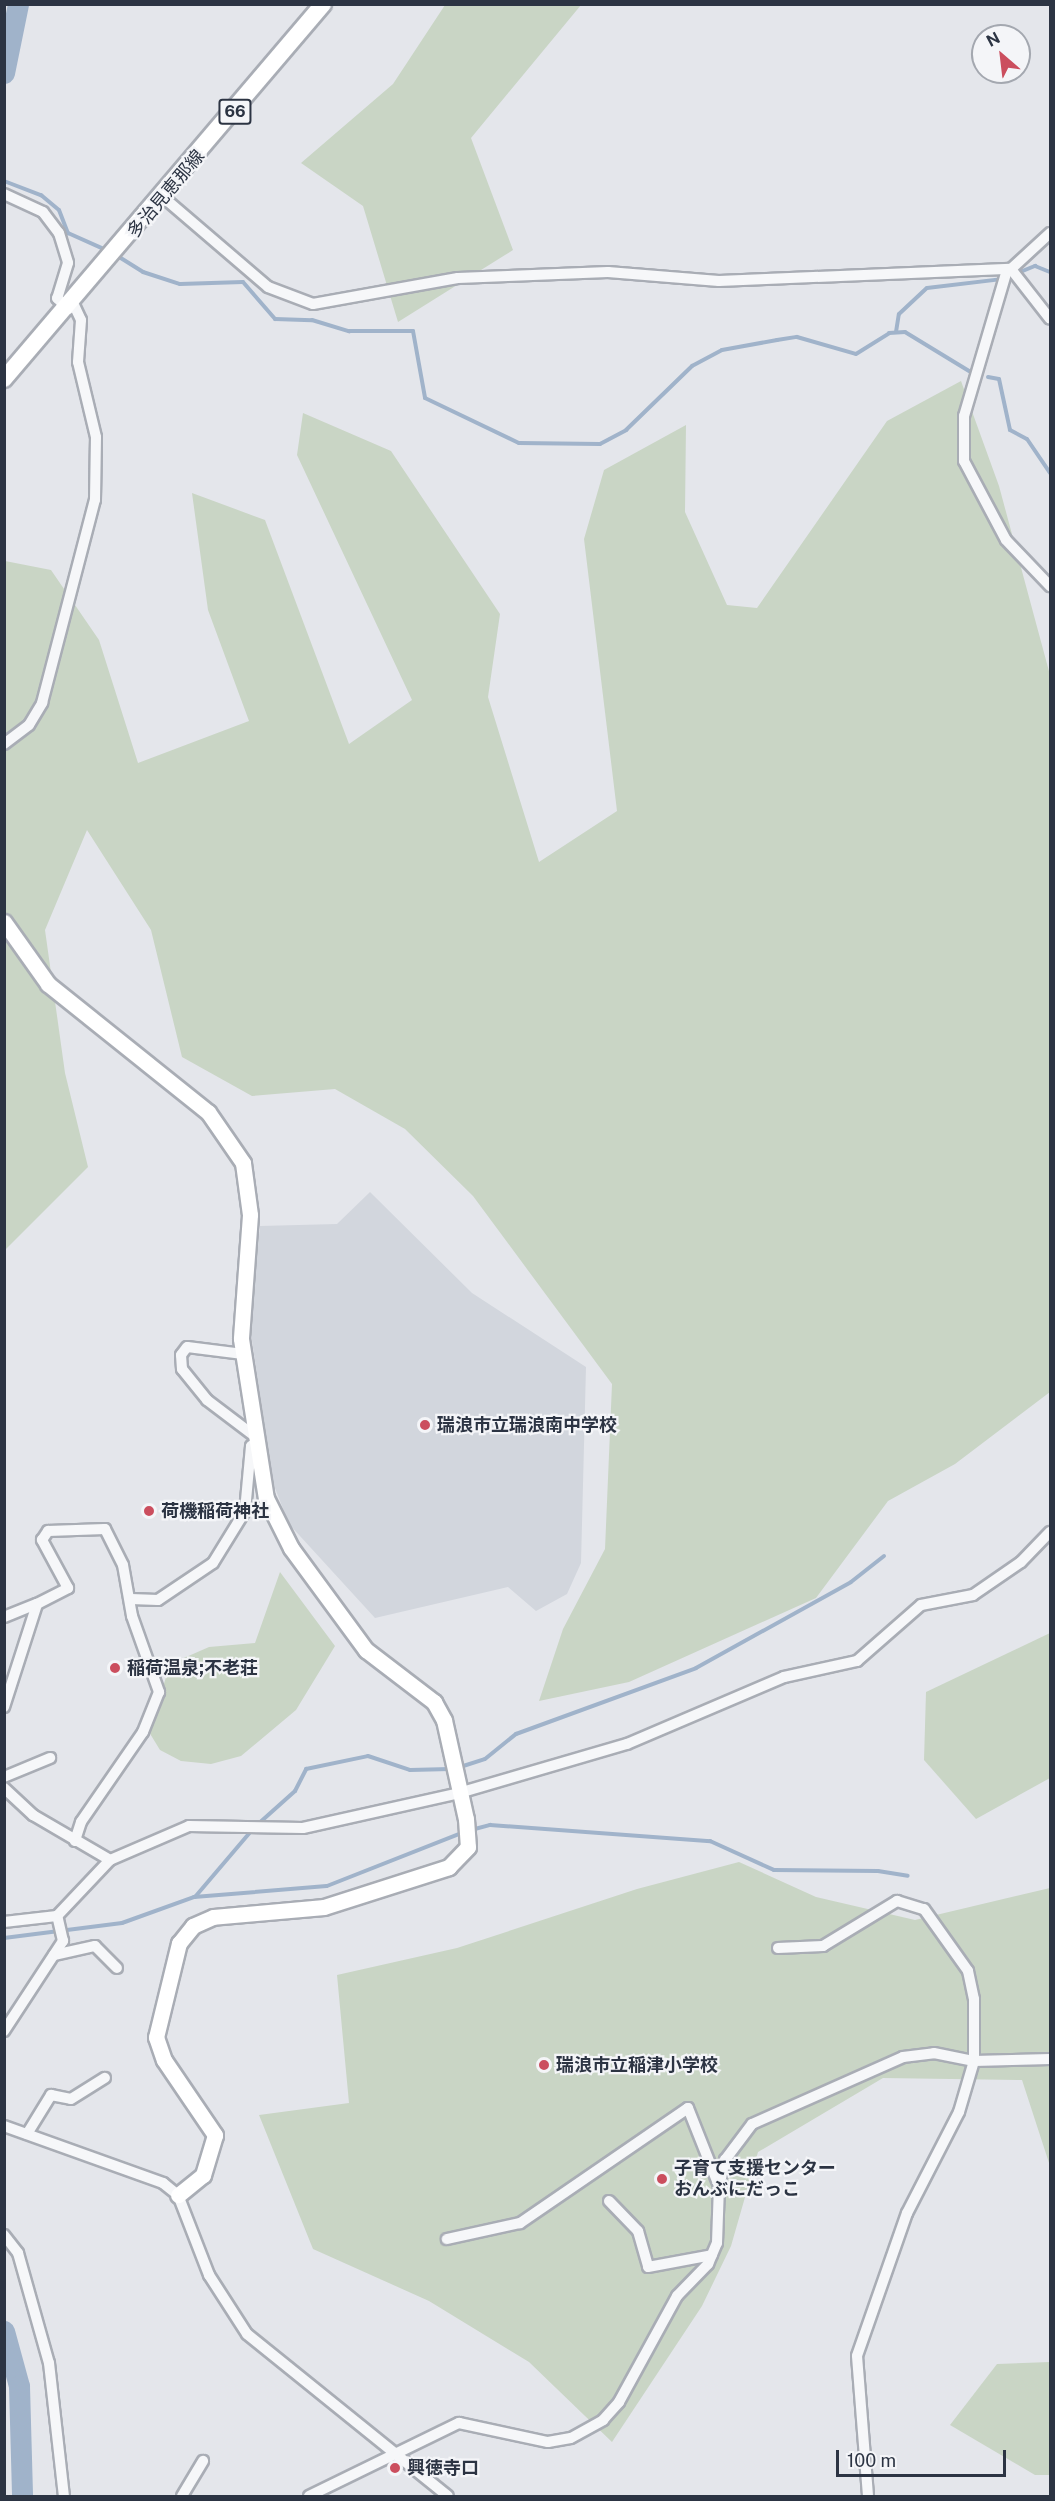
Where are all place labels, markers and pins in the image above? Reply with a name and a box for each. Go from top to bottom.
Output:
place label: 瑞浪市立瑞浪南中学校 [437,1414,617,1436]
marker: 瑞浪市立瑞浪南中学校 [418,1418,432,1432]
place label: 荷機稲荷神社 [161,1500,269,1522]
marker: 荷機稲荷神社 [142,1504,156,1518]
place label: 稲荷温泉;不老荘 [127,1657,258,1679]
marker: 稲荷温泉;不老荘 [108,1661,122,1675]
place label: 瑞浪市立稲津小学校 [556,2054,718,2076]
marker: 瑞浪市立稲津小学校 [537,2058,551,2072]
place label: 子育て支援センター おんぶにだっこ [674,2158,836,2200]
marker: 子育て支援センター おんぶにだっこ [655,2172,669,2186]
place label: 興徳寺口 [407,2457,479,2479]
marker: 興徳寺口 [388,2461,402,2475]

